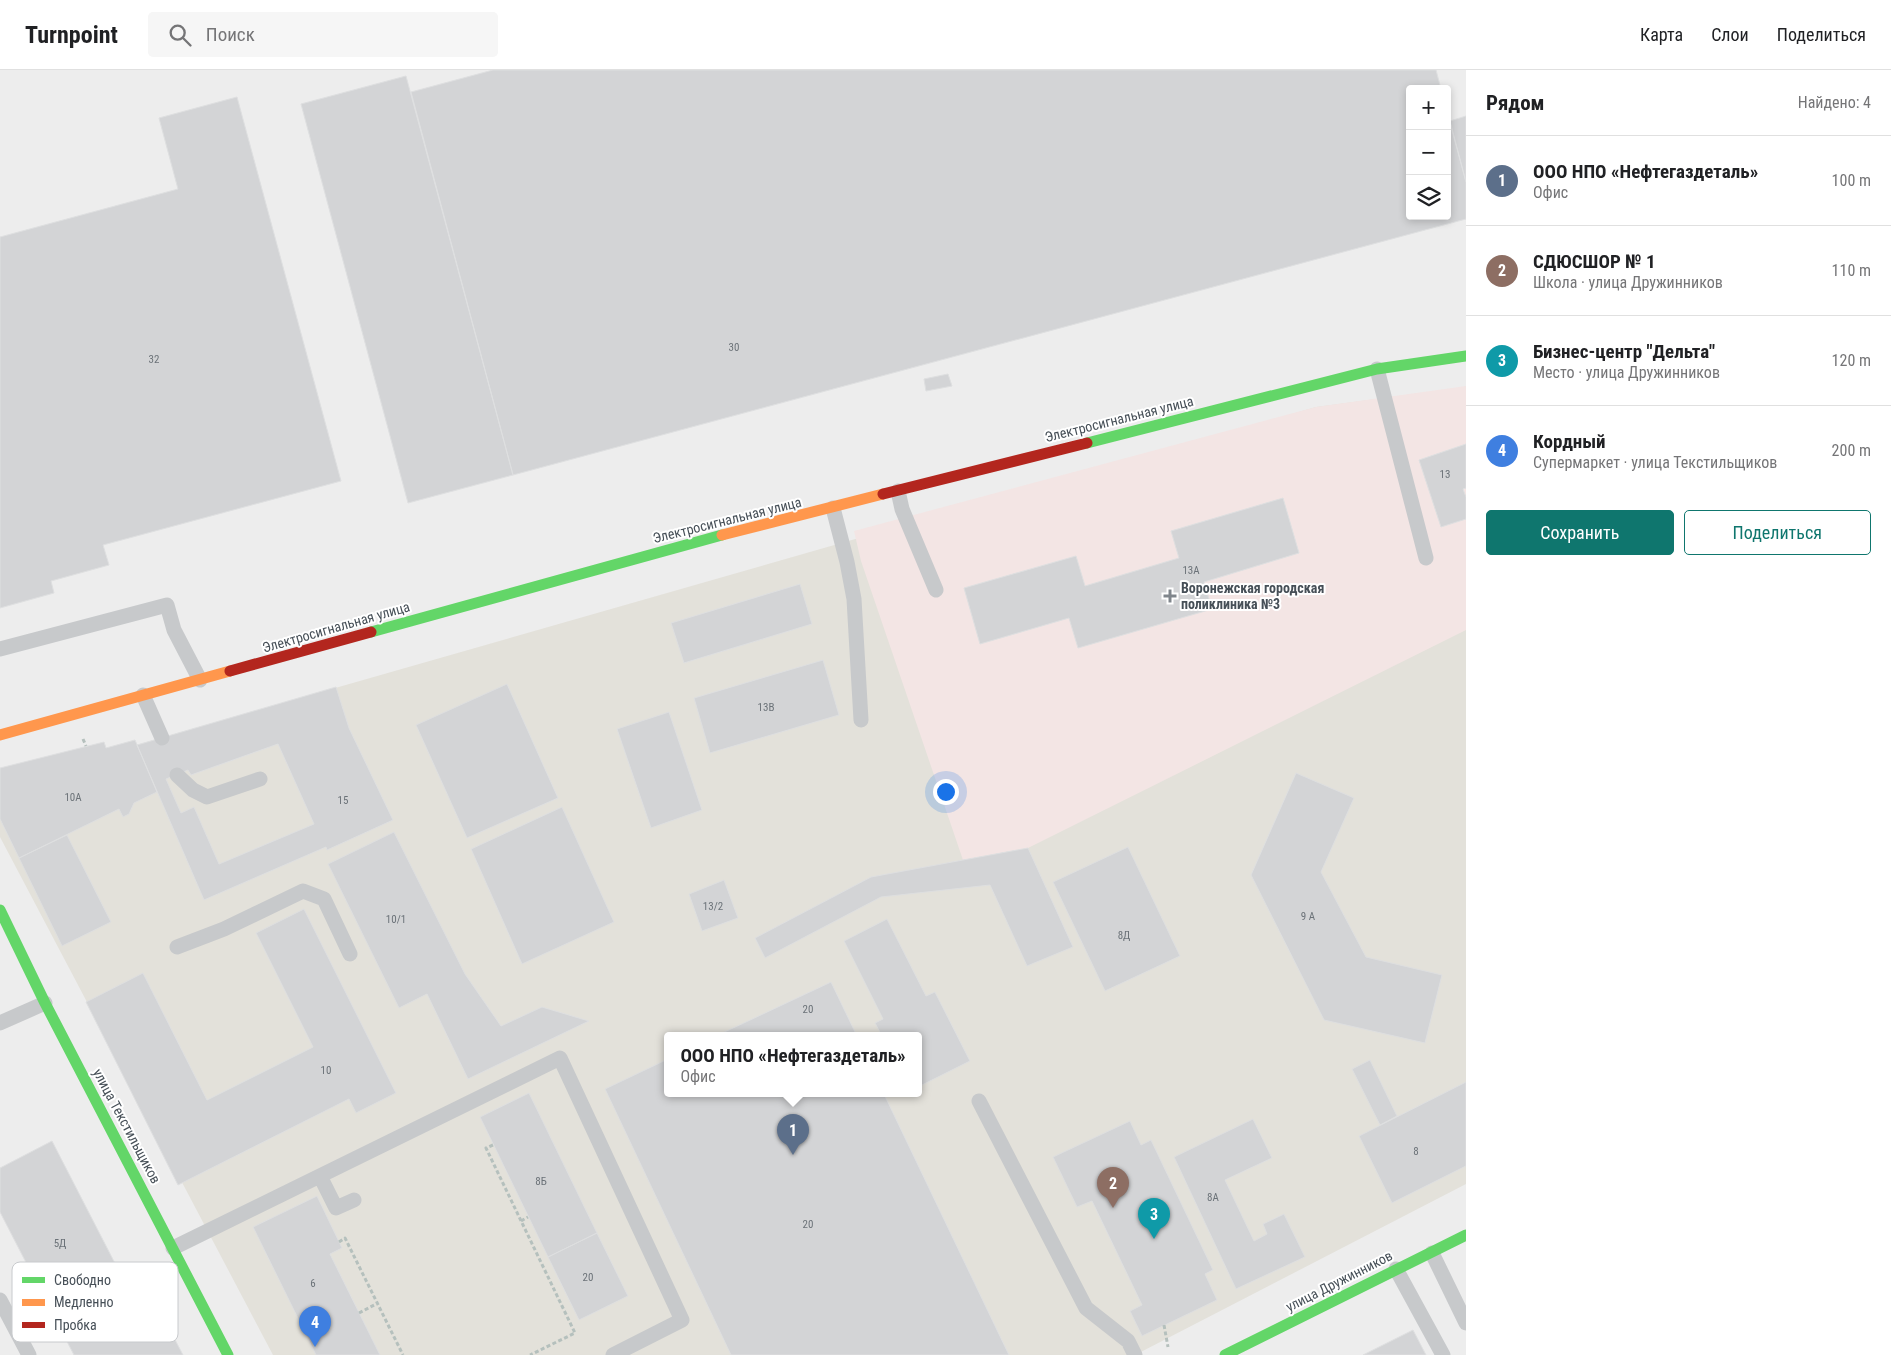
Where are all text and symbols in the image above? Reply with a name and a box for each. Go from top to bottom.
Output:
search box [148,12,498,57]
text: Turnpoint [25,21,118,49]
icon: search [166,21,194,49]
text: Поиск [206,23,255,46]
text: Карта [1640,24,1683,45]
text: Слои [1711,24,1749,45]
text: Поделиться [1777,24,1866,45]
map controls [1406,85,1451,220]
button: + [1406,85,1451,130]
text: Рядом [1486,91,1545,115]
text: Найдено: 4 [1798,93,1871,112]
button: − [1406,130,1451,175]
text: ООО НПО «Нефтегаздеталь» [1533,160,1758,183]
text: 1 [1498,171,1506,190]
text: 100 m [1832,171,1871,190]
button: layers [1406,175,1451,220]
text: Офис [1533,183,1568,202]
text: СДЮСШОР № 1 [1533,250,1656,273]
text: 2 [1498,261,1506,280]
text: 110 m [1832,261,1871,280]
text: Школа · улица Дружинников [1533,273,1723,292]
text: Бизнес-центр "Дельта" [1533,340,1715,363]
house number: 30 [729,341,739,354]
text: 3 [1498,351,1506,370]
text: 120 m [1832,351,1871,370]
house number: 32 [149,353,159,366]
text: Место · улица Дружинников [1533,363,1720,382]
street label: Электросигнальная улица [1043,393,1195,445]
text: Кордный [1533,430,1606,453]
text: 4 [1498,441,1506,460]
text: 200 m [1832,441,1871,460]
text: Супермаркет · улица Текстильщиков [1533,453,1777,472]
house number: 13 [1440,468,1450,481]
street label: Электросигнальная улица [651,494,803,546]
button: Сохранить [1486,510,1674,555]
button: Поделиться [1684,510,1871,555]
house number: 13А [1182,564,1200,577]
place label: Воронежская городская поликлиника №3 [1181,580,1324,612]
marker: Воронежская городская поликлиника №3 [1163,589,1177,603]
street label: Электросигнальная улица [260,598,412,656]
house number: 13В [758,701,774,714]
your location [933,779,959,805]
house number: 10А [64,791,82,804]
house number: 15 [338,794,348,807]
house number: 13/2 [703,900,723,913]
house number: 9 А [1301,910,1316,923]
house number: 10/1 [386,913,406,926]
house number: 8Д [1118,929,1130,942]
house number: 20 [803,1003,813,1016]
popup [664,1032,922,1097]
text: ООО НПО «Нефтегаздеталь» [680,1044,906,1067]
house number: 10 [321,1064,331,1077]
street label: улица Текстильщиков [90,1066,164,1186]
text: Офис [680,1067,716,1086]
pin: 1 [777,1114,809,1155]
house number: 8 [1413,1145,1419,1158]
pin: 2 [1097,1167,1129,1208]
house number: 8Б [535,1175,547,1188]
house number: 8А [1207,1191,1220,1204]
pin: 3 [1138,1198,1170,1239]
house number: 20 [803,1218,813,1231]
house number: 5Д [54,1237,66,1250]
street label: улица Дружинников [1283,1247,1395,1315]
legend [12,1262,178,1342]
house number: 20 [583,1271,593,1284]
text: Свободно [54,1272,111,1288]
house number: 6 [310,1277,316,1290]
text: Медленно [54,1294,114,1310]
pin: 4 [299,1306,331,1347]
text: Пробка [54,1317,97,1333]

